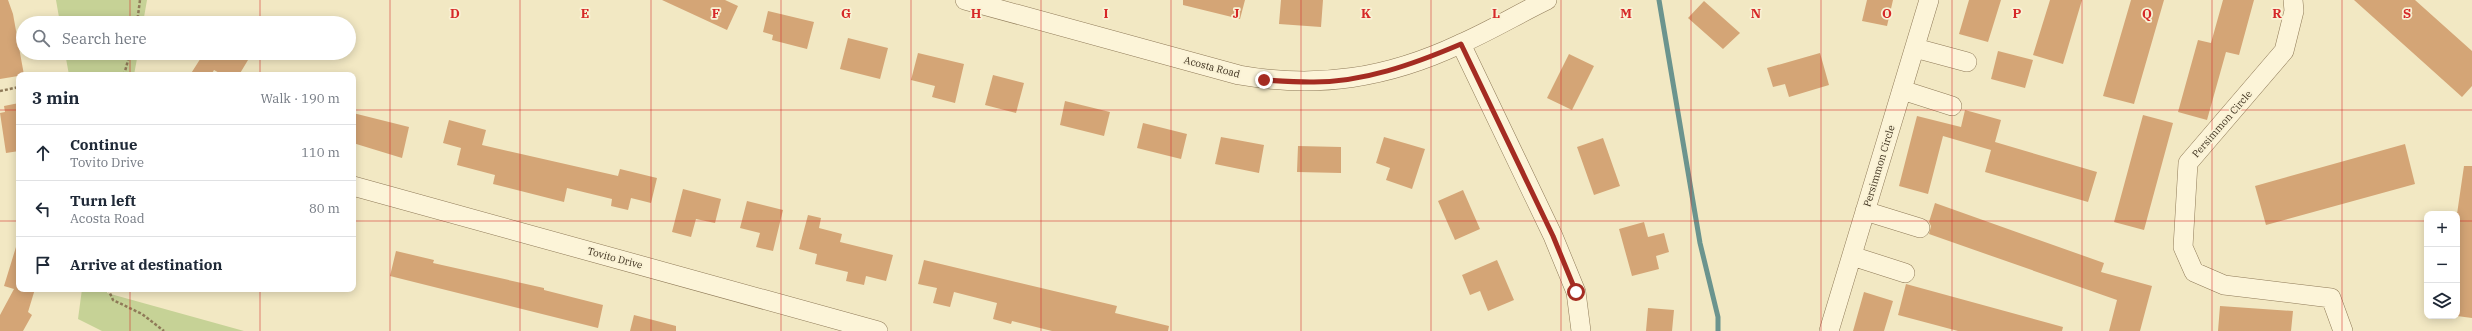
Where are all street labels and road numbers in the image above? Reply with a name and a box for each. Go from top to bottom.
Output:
street label: Acosta Road [1183,53,1241,81]
street label: Persimmon Circle [2189,88,2255,160]
street label: Persimmon Circle [1860,124,1898,208]
street label: Tovito Drive [586,244,644,272]

